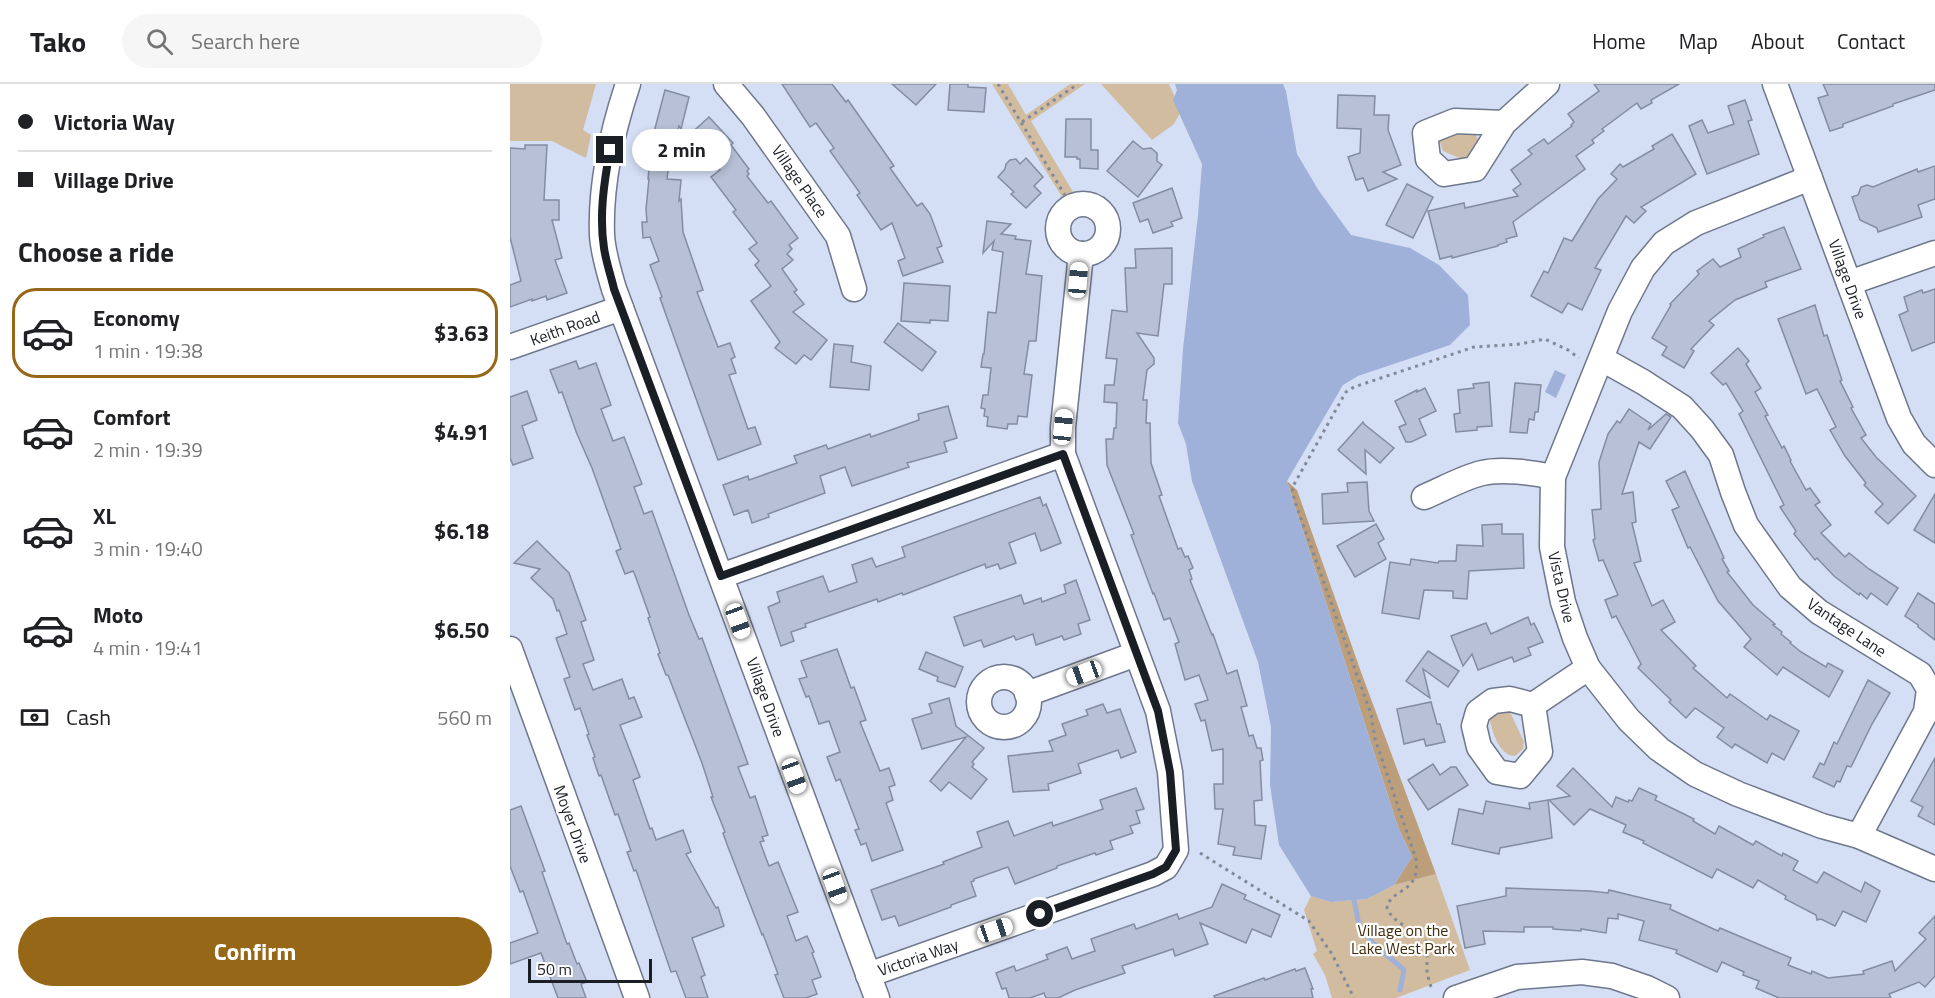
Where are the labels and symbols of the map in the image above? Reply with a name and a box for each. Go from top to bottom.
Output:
callout: 2 min [631,129,730,171]
route end [596,136,623,163]
street label: Village Place [766,140,834,222]
street label: Village Drive [1823,236,1873,322]
car [1067,261,1089,299]
street label: Keith Road [527,304,603,352]
car [1052,408,1074,446]
street label: Vista Drive [1542,549,1582,625]
street label: Vantage Lane [1802,592,1892,662]
car [723,601,753,641]
street label: Village Drive [741,654,791,740]
car [1064,658,1104,688]
car [779,756,809,796]
street label: Moyer Drive [548,782,598,866]
car [820,866,850,906]
route start [1026,900,1053,927]
car [975,916,1015,944]
park label: Village on the Lake West Park [1351,918,1455,960]
street label: Victoria Way [874,932,962,982]
scale bar [528,956,652,984]

